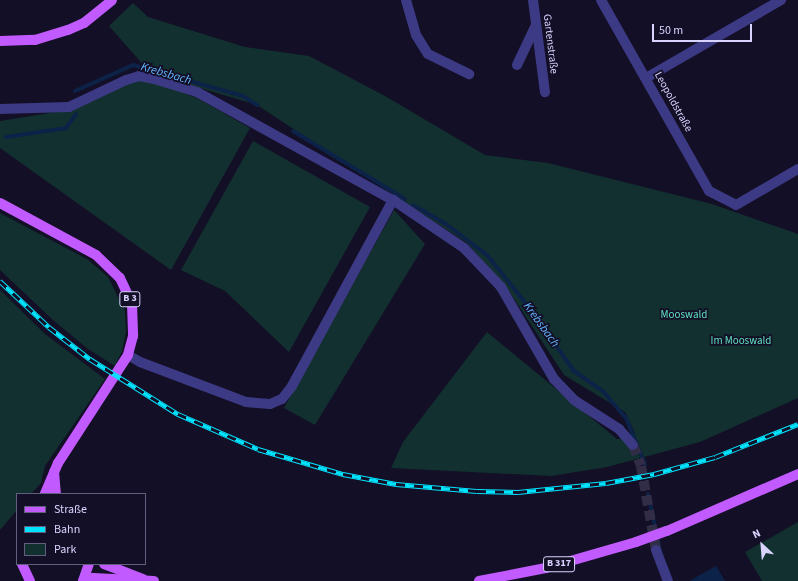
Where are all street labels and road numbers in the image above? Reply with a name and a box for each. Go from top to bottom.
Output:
street label: Gartenstraße [540,13,560,75]
street label: Leopoldstraße [651,70,695,134]
road number: B 3 [119,291,141,307]
road number: B 317 [543,556,575,572]

